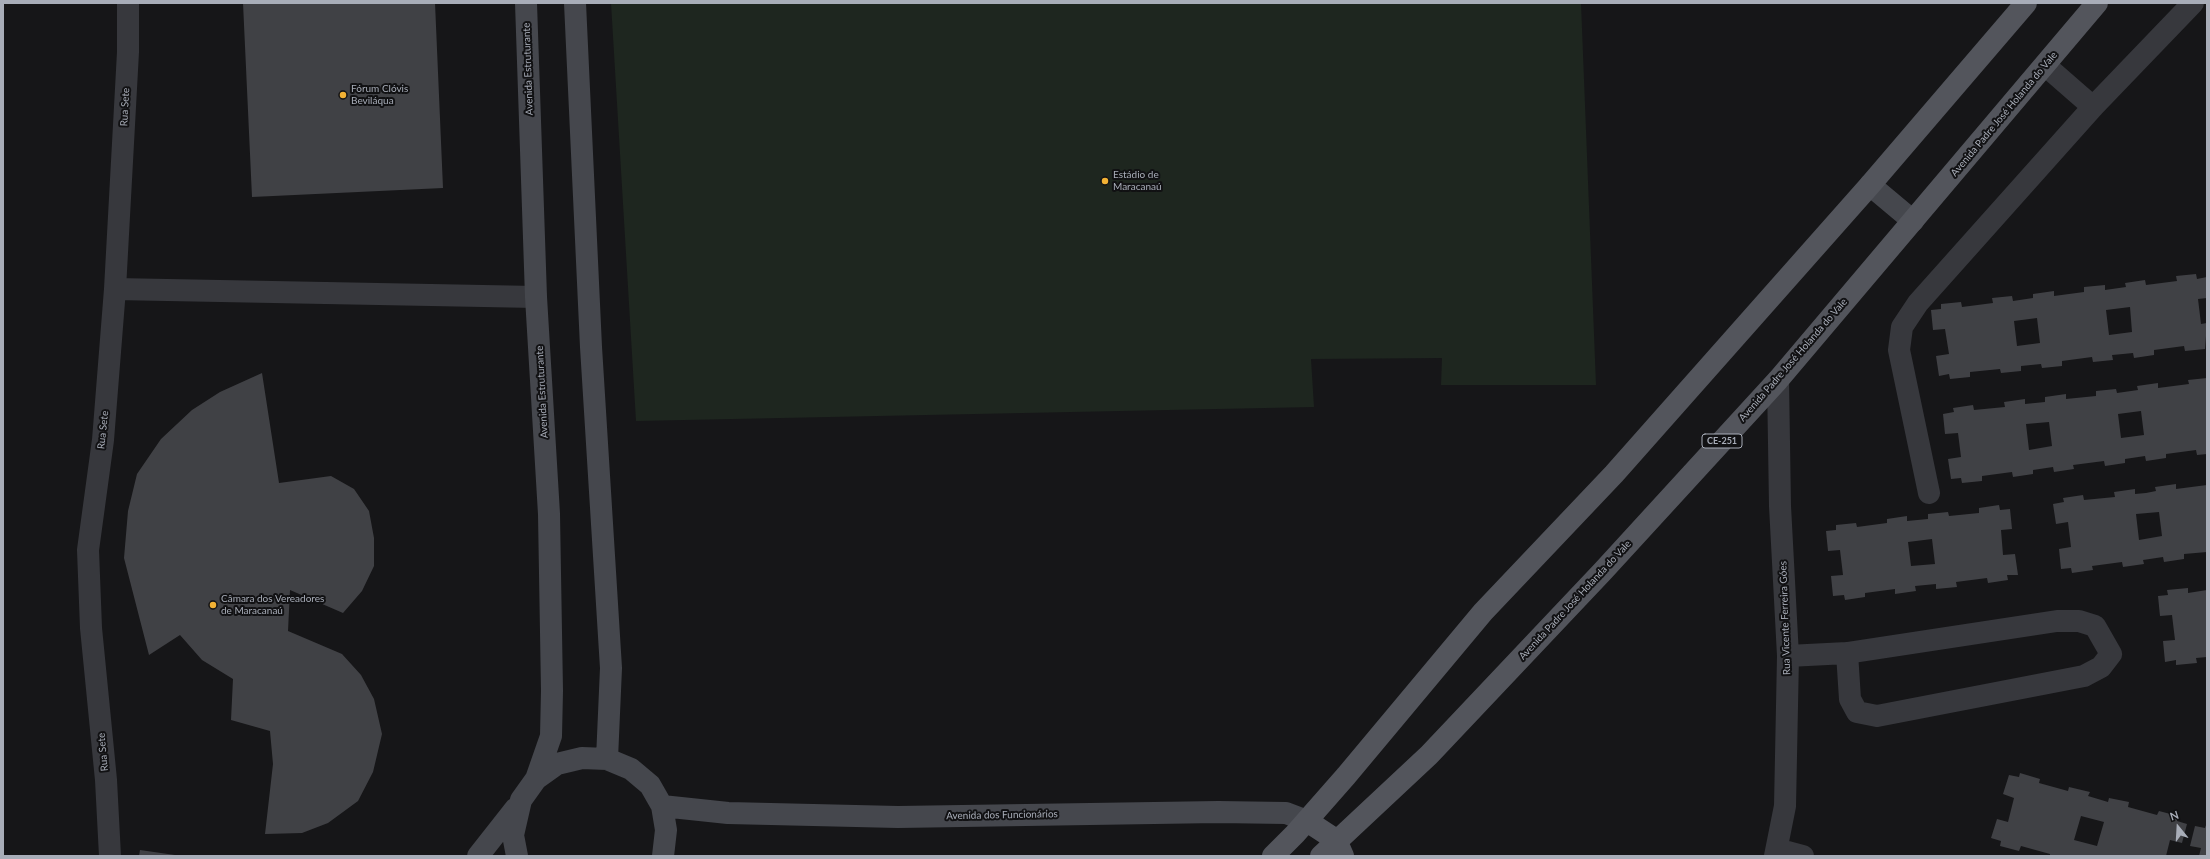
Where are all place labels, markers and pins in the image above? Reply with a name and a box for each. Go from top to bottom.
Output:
place label: Fórum Clóvis Beviláqua [351,83,408,106]
marker: Fórum Clóvis Beviláqua [338,90,348,100]
place label: Estádio de Maracanaú [1113,169,1162,192]
marker: Estádio de Maracanaú [1100,176,1110,186]
place label: Câmara dos Vereadores de Maracanaú [221,593,324,616]
marker: Câmara dos Vereadores de Maracanaú [208,600,218,610]

